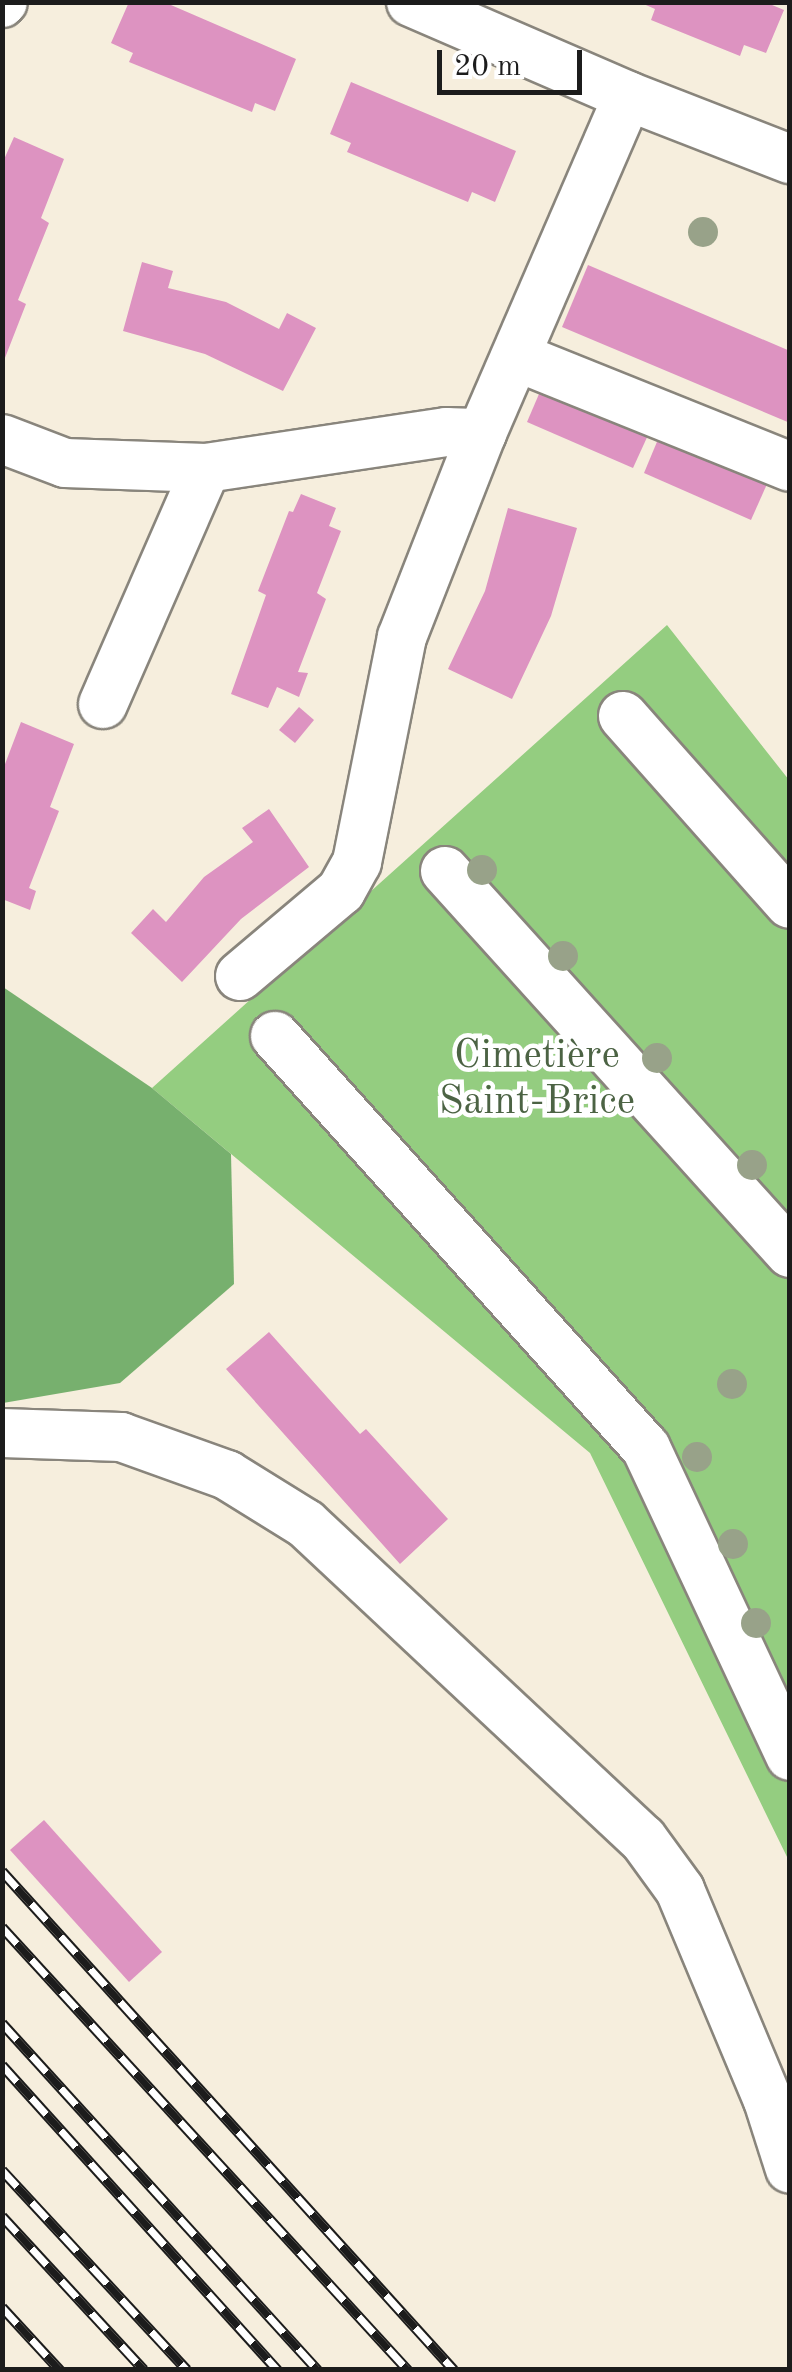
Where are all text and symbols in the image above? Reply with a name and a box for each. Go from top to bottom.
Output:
scale bar [442,30,587,92]
text: 20 m [454,52,521,82]
park label: Cimetière Saint-Brice [439,1033,635,1127]

